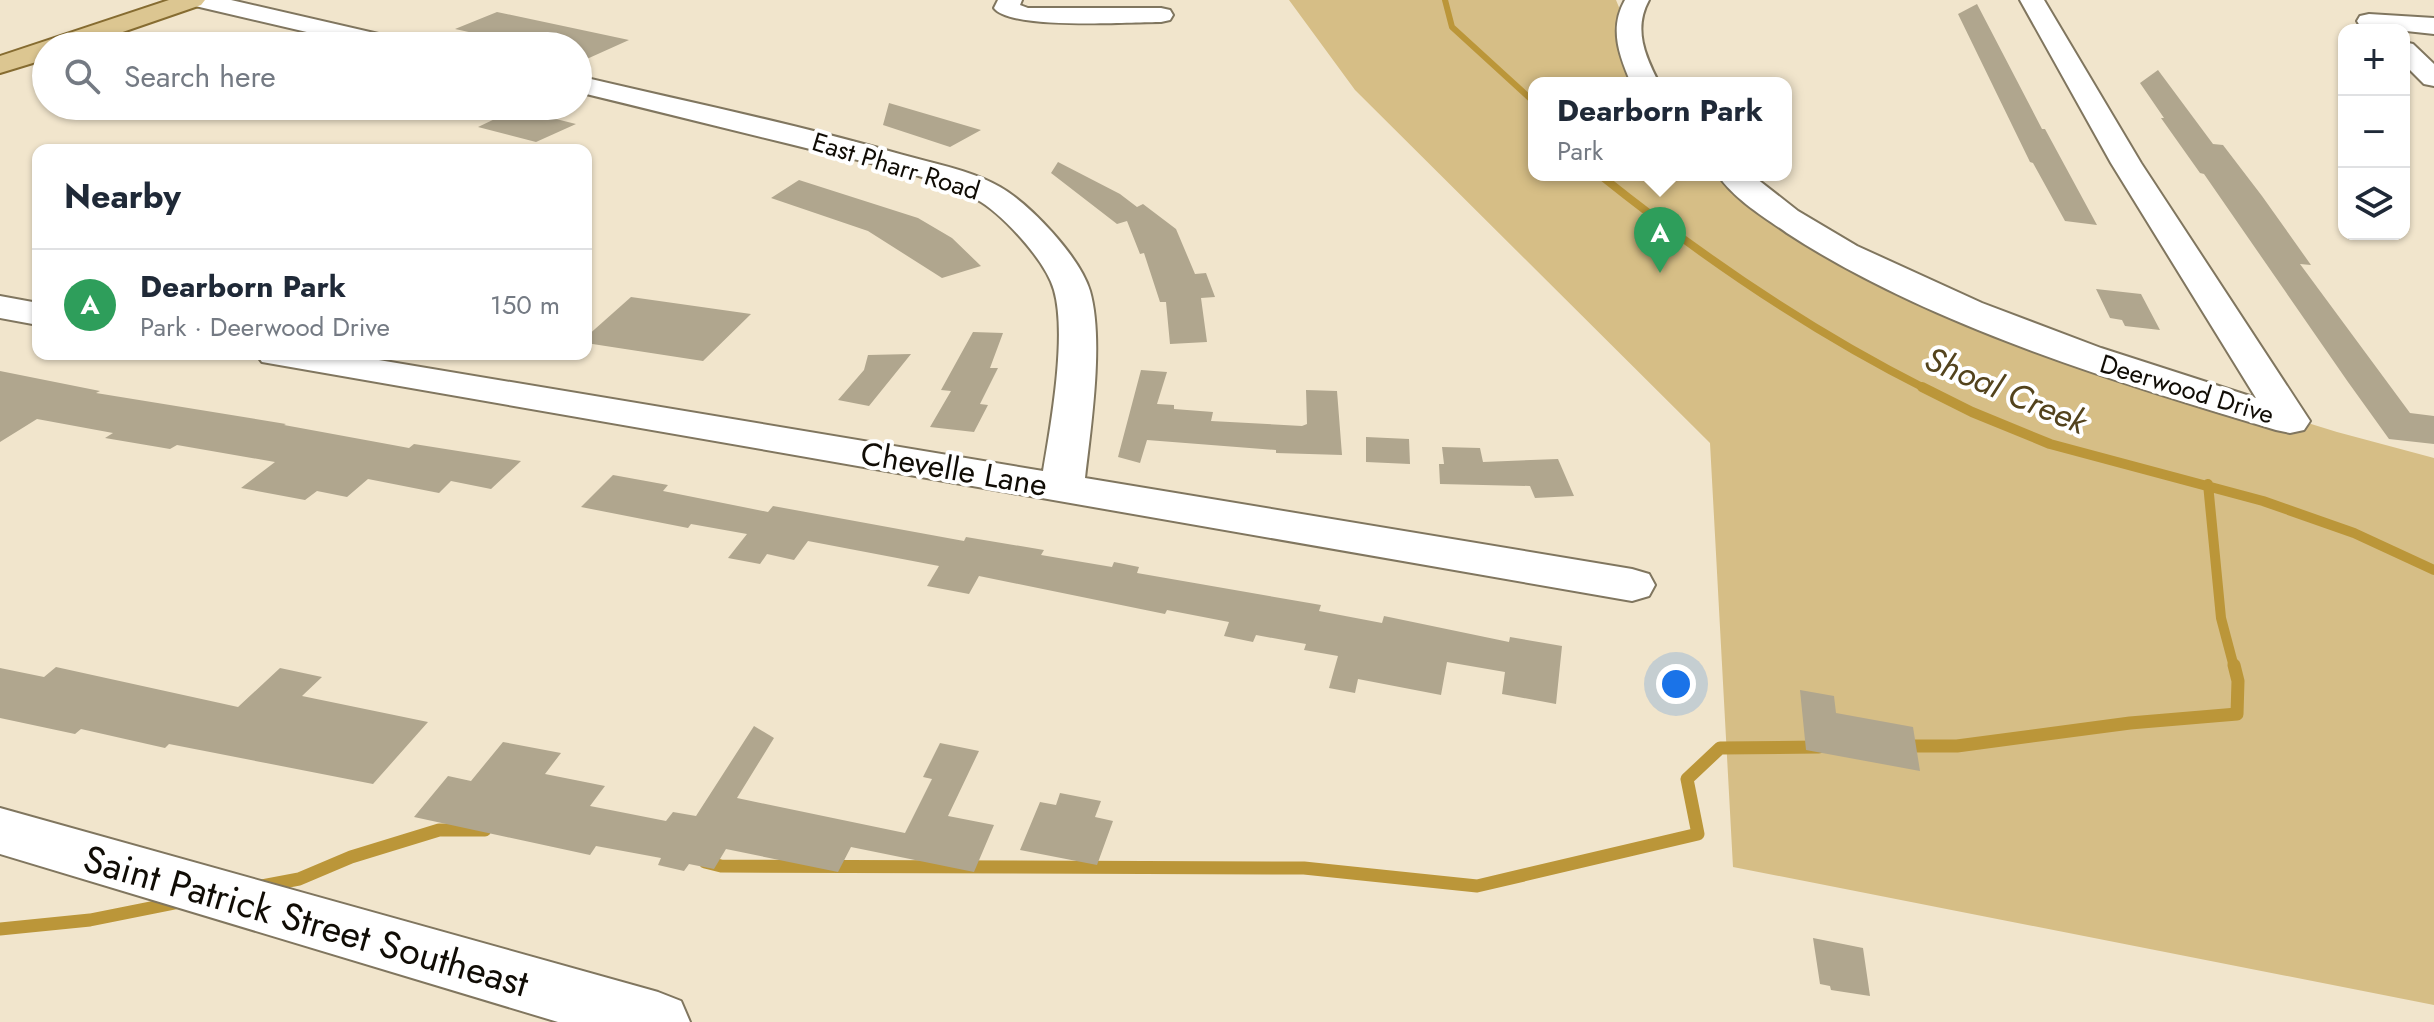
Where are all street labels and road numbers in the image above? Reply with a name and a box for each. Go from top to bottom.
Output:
street label: East Pharr Road [808,122,984,210]
street label: Deerwood Drive [2095,344,2279,434]
street label: Chevelle Lane [857,430,1051,508]
street label: Saint Patrick Street Southeast [77,831,535,1010]

